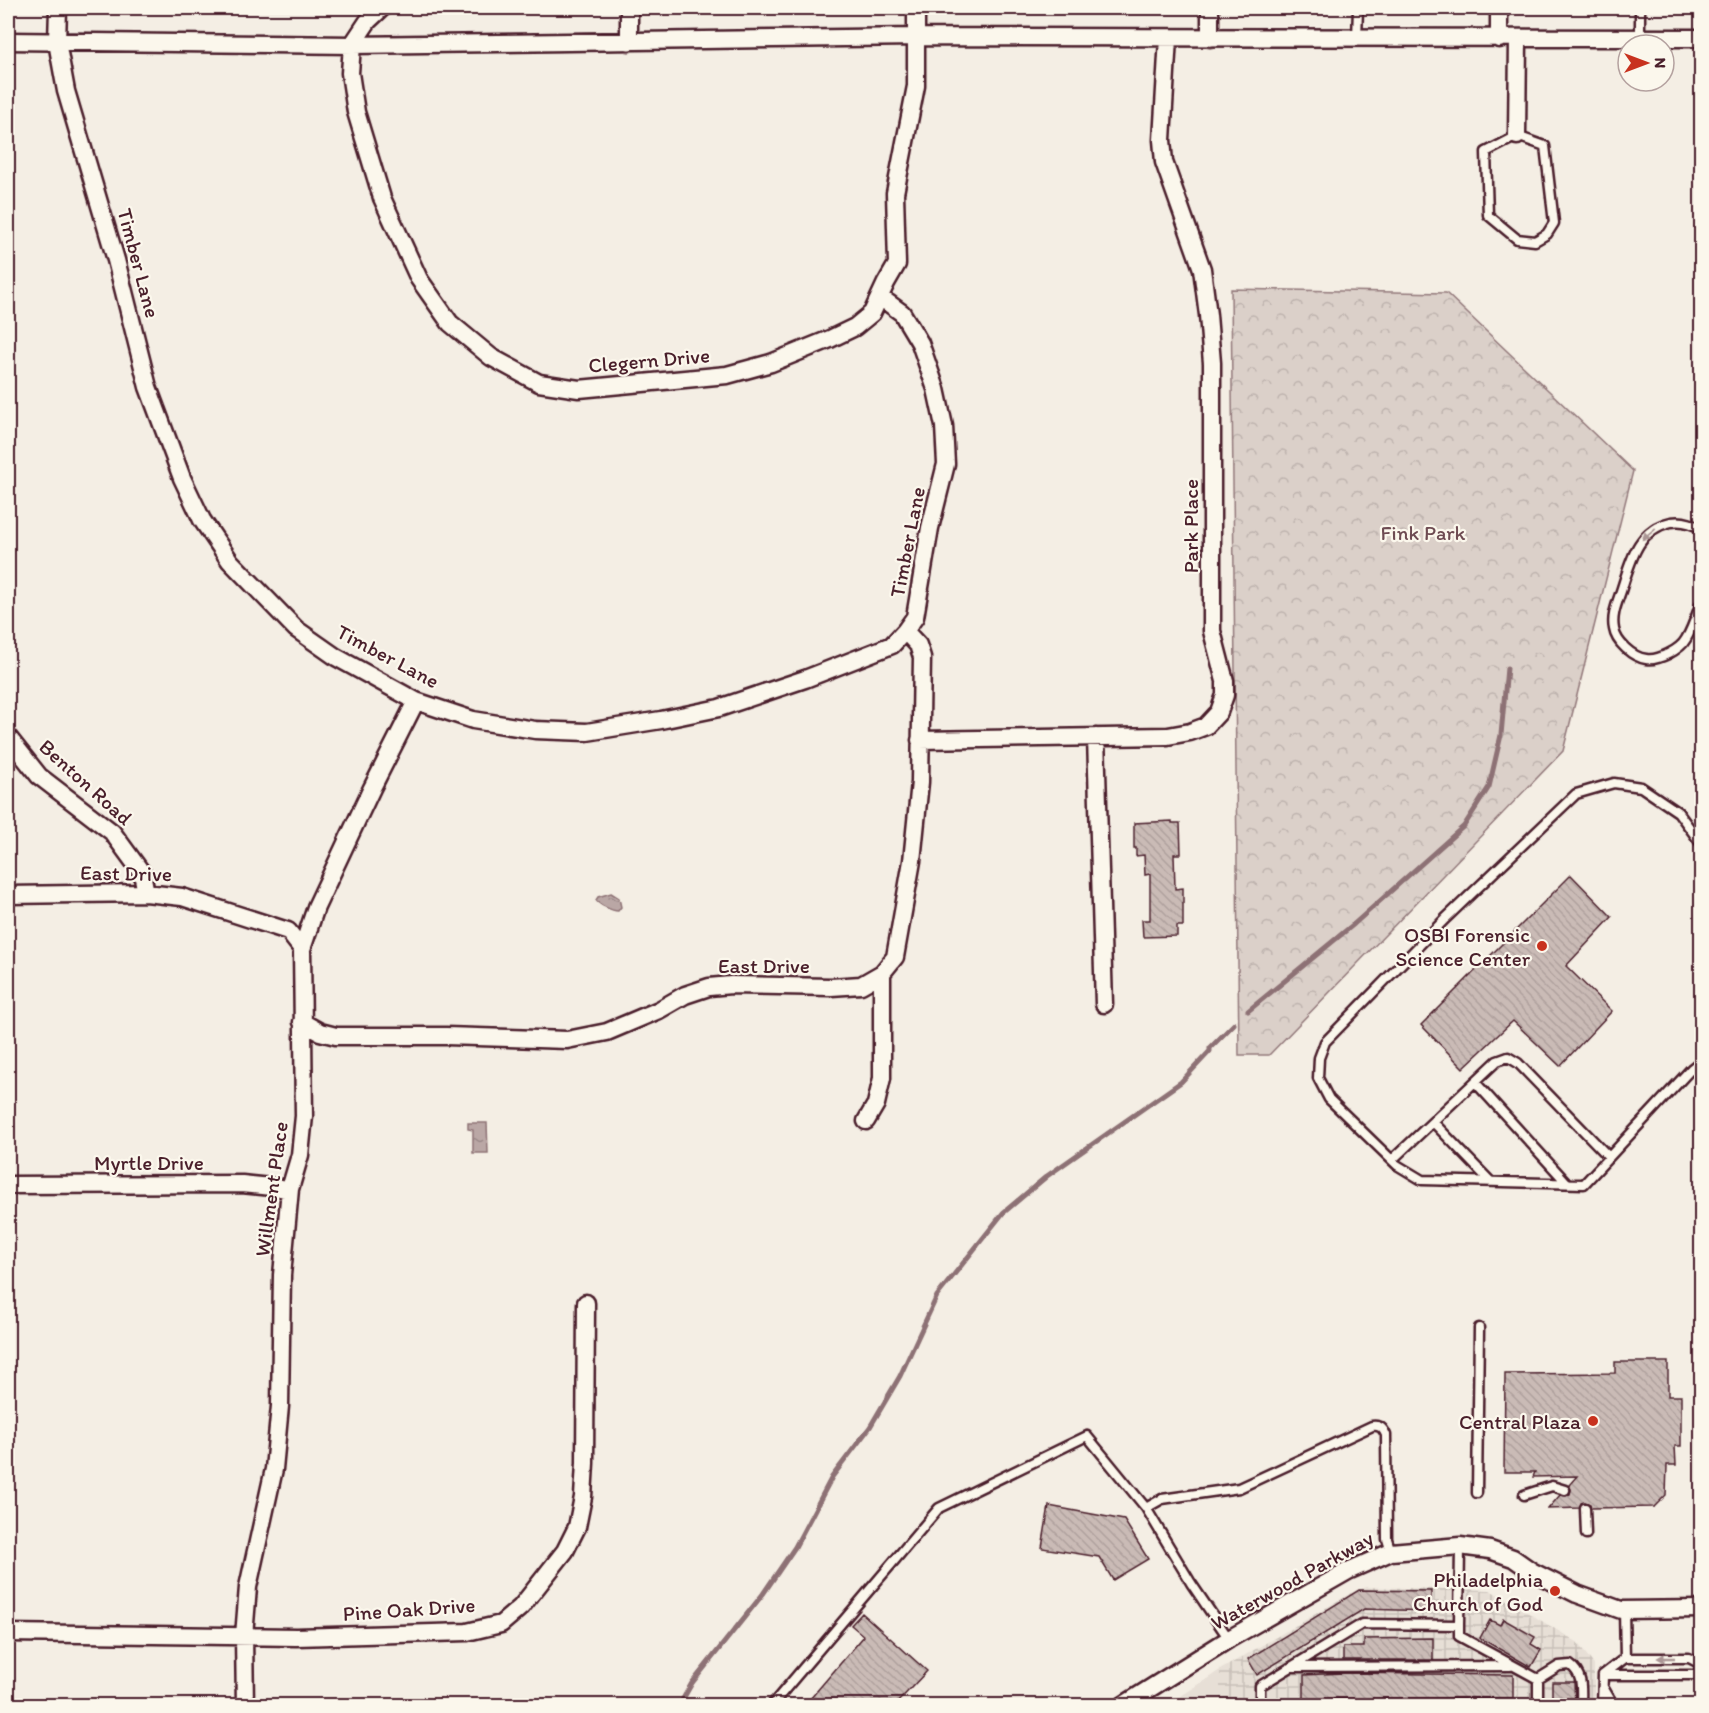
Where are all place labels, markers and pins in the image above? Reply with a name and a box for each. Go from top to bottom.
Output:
place label: OSBI Forensic Science Center [1396,922,1531,971]
marker: OSBI Forensic Science Center [1535,939,1549,953]
place label: Central Plaza [1459,1409,1581,1434]
marker: Central Plaza [1586,1414,1600,1428]
place label: Philadelphia Church of God [1413,1567,1544,1616]
marker: Philadelphia Church of God [1548,1584,1562,1598]

